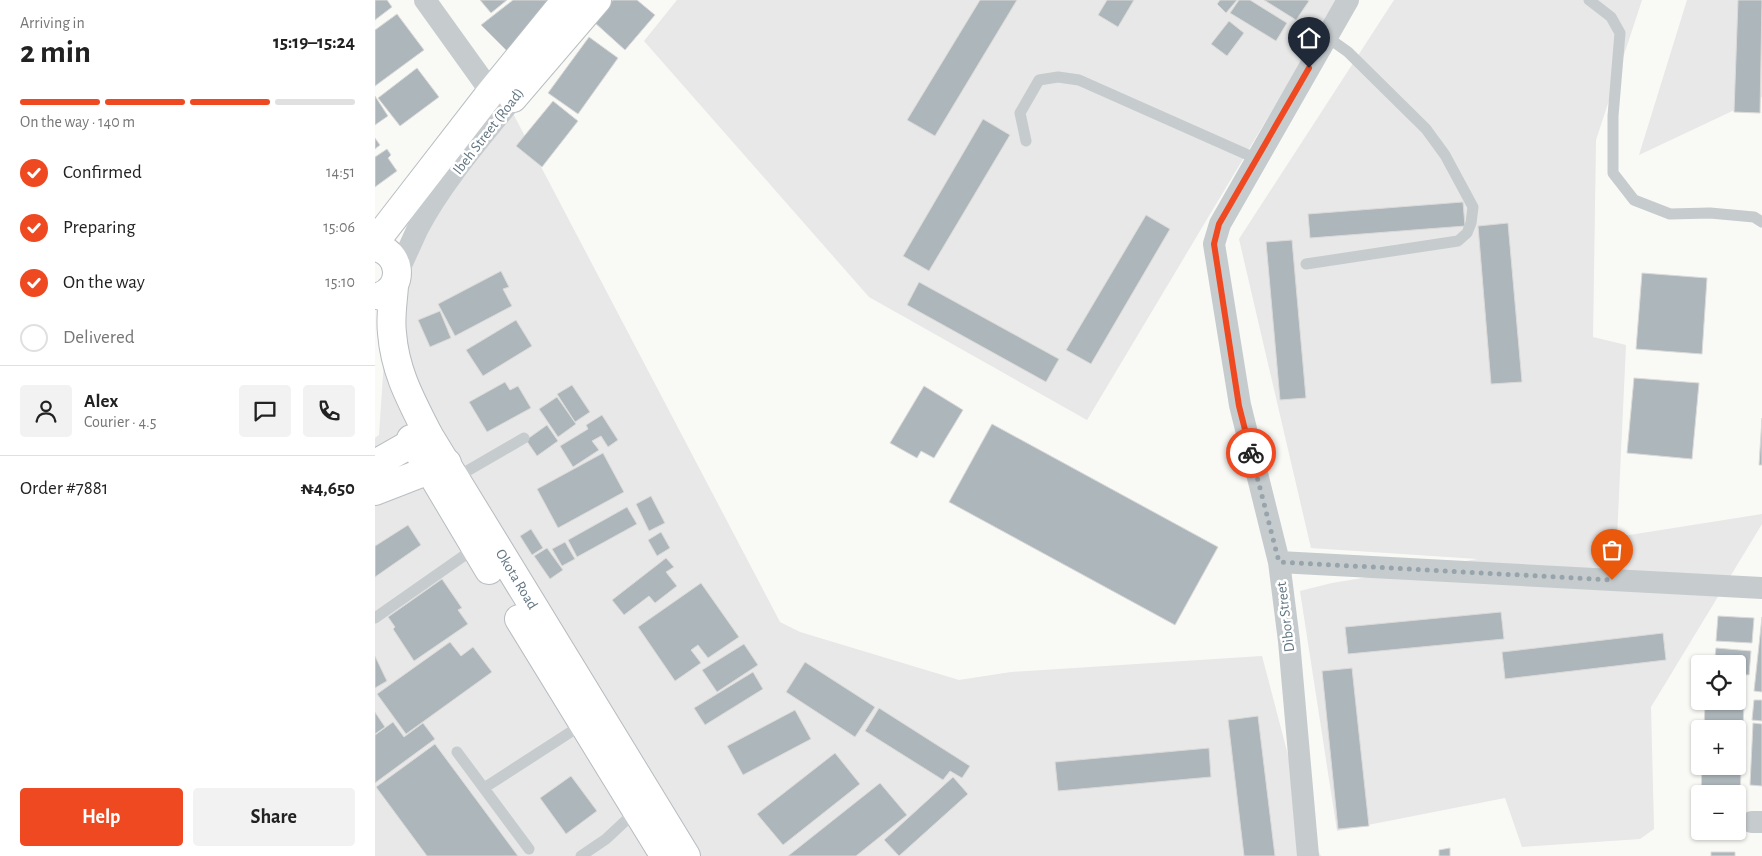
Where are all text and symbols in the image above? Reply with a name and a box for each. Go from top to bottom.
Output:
text: Arriving in [20,15,85,31]
pin [1288,17,1330,68]
icon: home [1295,24,1323,52]
text: 15:19–15:24 [273,33,355,52]
text: 2 min [20,36,91,68]
street label: Ibeh Street (Road) [450,85,527,177]
text: On the way · 140 m [20,114,135,130]
icon: check [20,159,48,187]
text: Confirmed [63,163,142,182]
text: 14:51 [326,164,355,180]
icon: check [20,214,48,242]
text: Preparing [63,218,136,237]
text: 15:06 [323,219,355,235]
icon: check [20,269,48,297]
text: On the way [63,273,145,292]
text: 15:10 [325,274,355,290]
text: Delivered [63,328,135,347]
button: person [20,385,72,437]
button: chat [239,385,291,437]
button: phone [303,385,355,437]
text: Alex [84,392,118,411]
text: Courier · 4.5 [84,414,156,430]
courier [1226,428,1276,478]
icon: bike [1237,439,1265,467]
text: Order #7881 [20,479,108,498]
text: ₦4,650 [300,479,355,498]
pin [1591,529,1633,580]
icon: bag [1598,536,1626,564]
street label: Okota Road [493,546,541,612]
street label: Dibor Street [1274,581,1297,653]
map controls [1691,655,1746,840]
button: locate [1691,655,1746,710]
button: + [1691,720,1746,775]
button: − [1691,785,1746,840]
button: Help [20,788,183,846]
button: Share [193,788,355,846]

